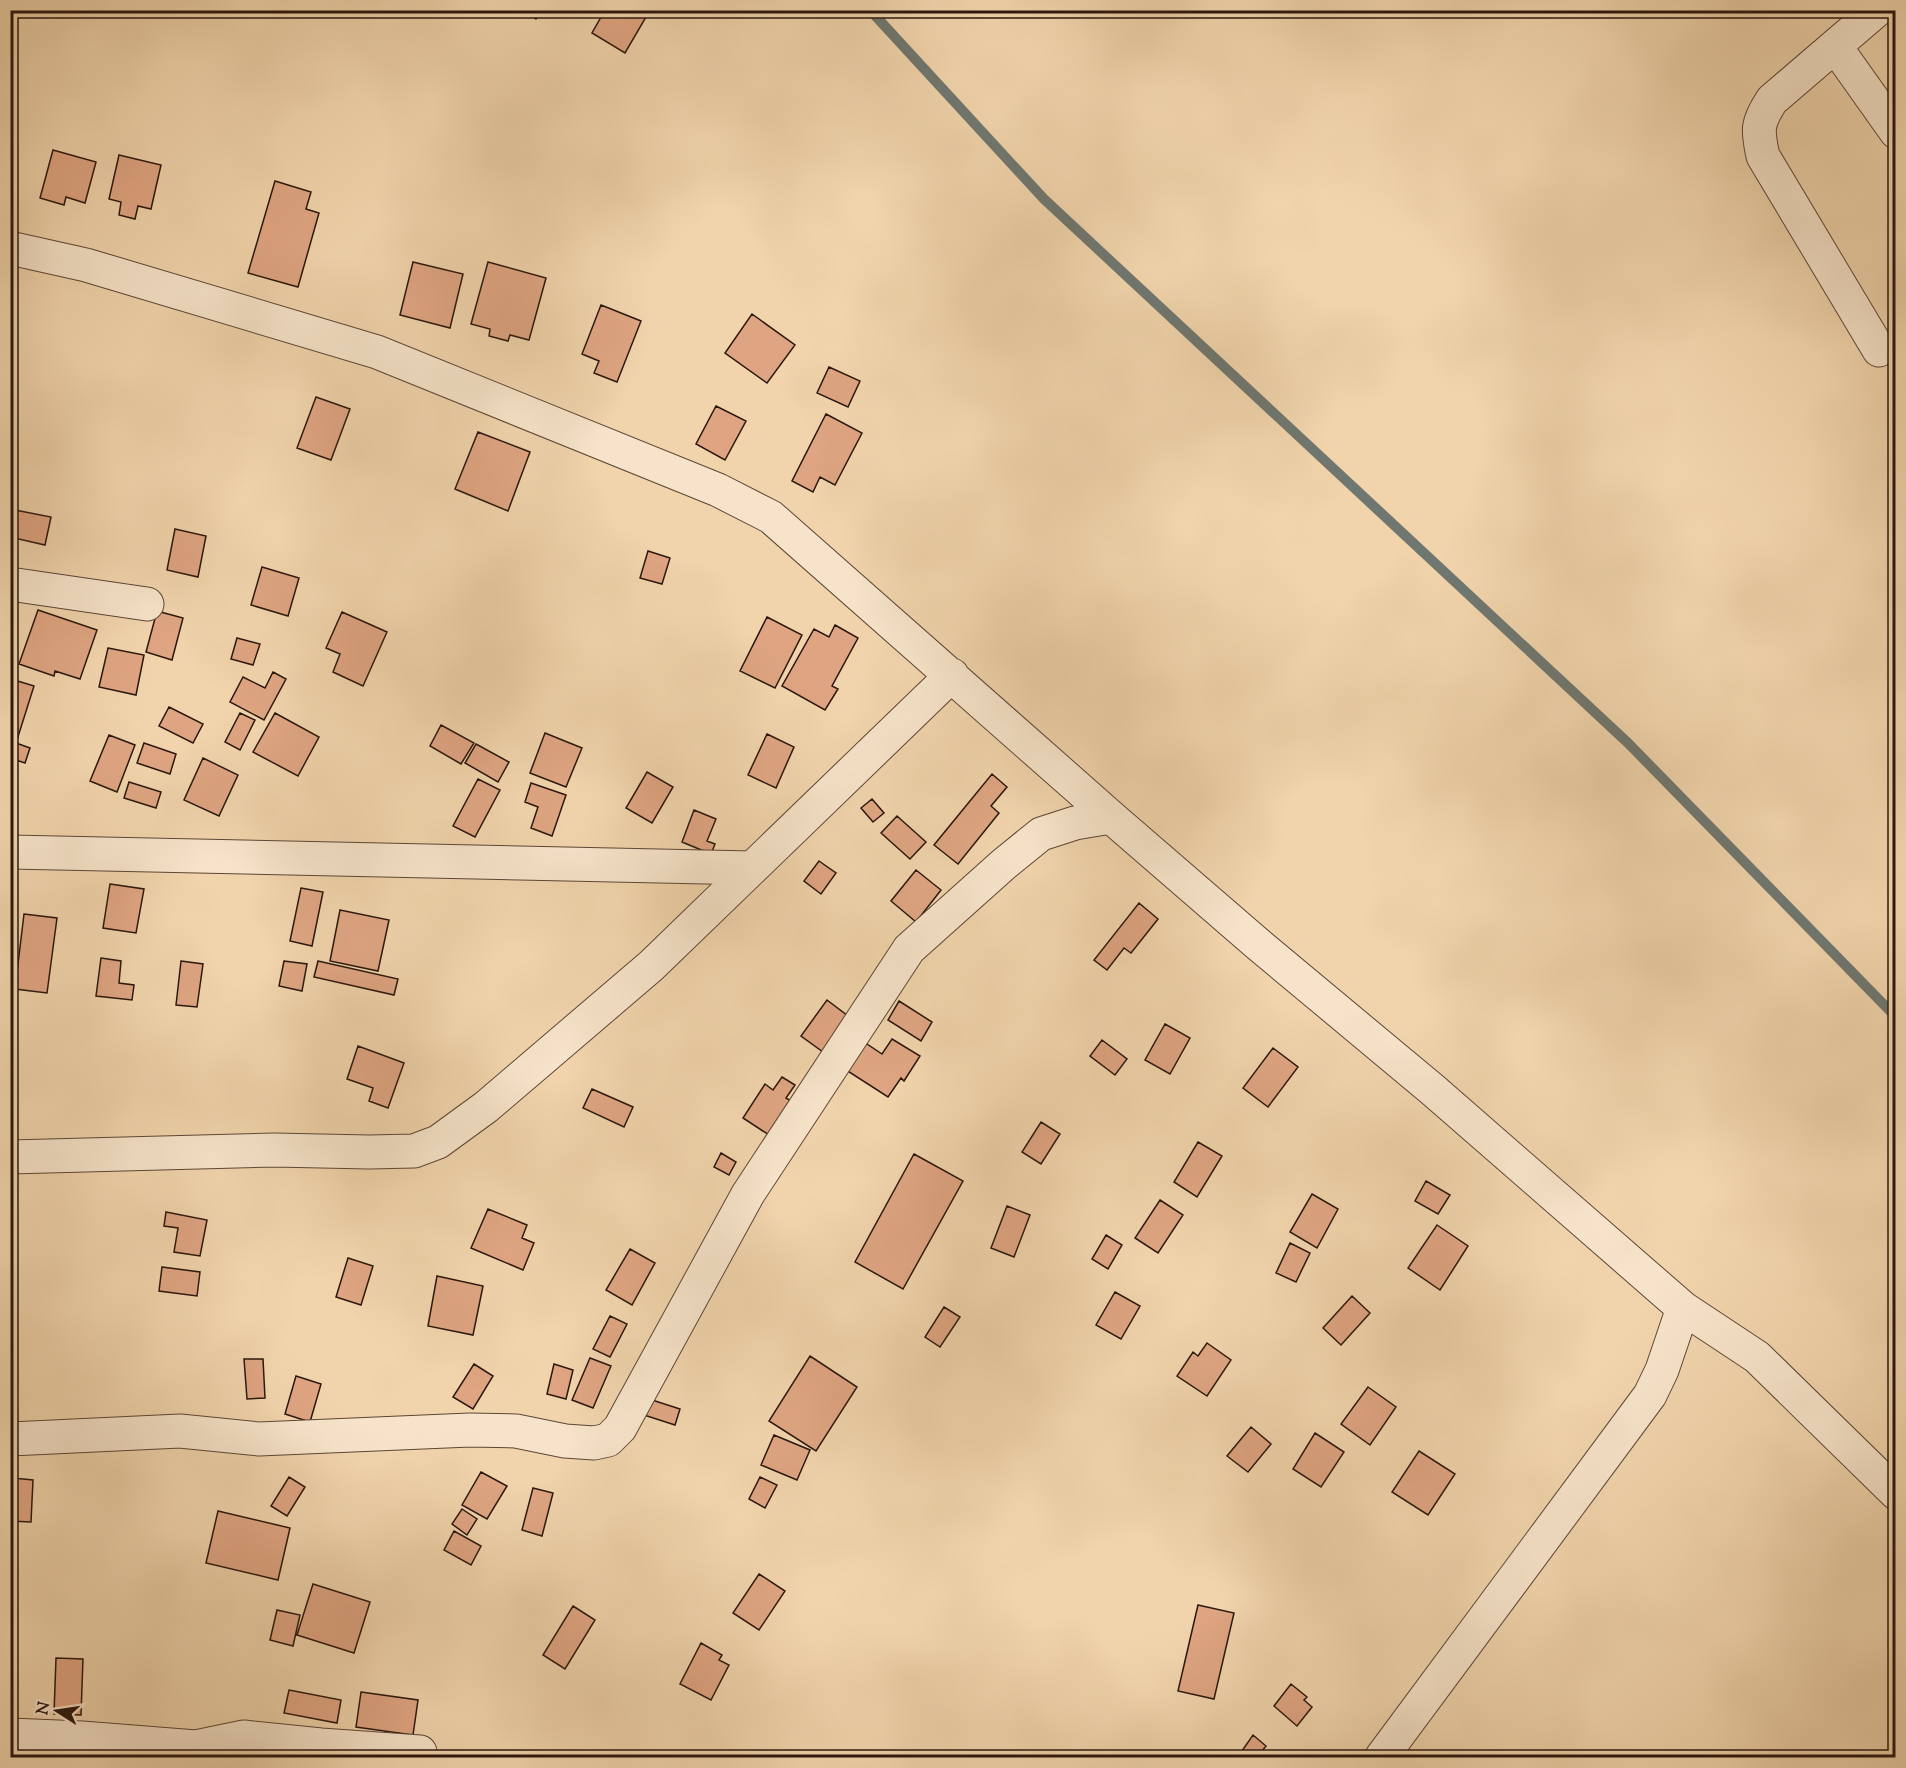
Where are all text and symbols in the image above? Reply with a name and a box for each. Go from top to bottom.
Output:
north arrow [27,1681,87,1741]
text: N [32,1700,57,1717]

